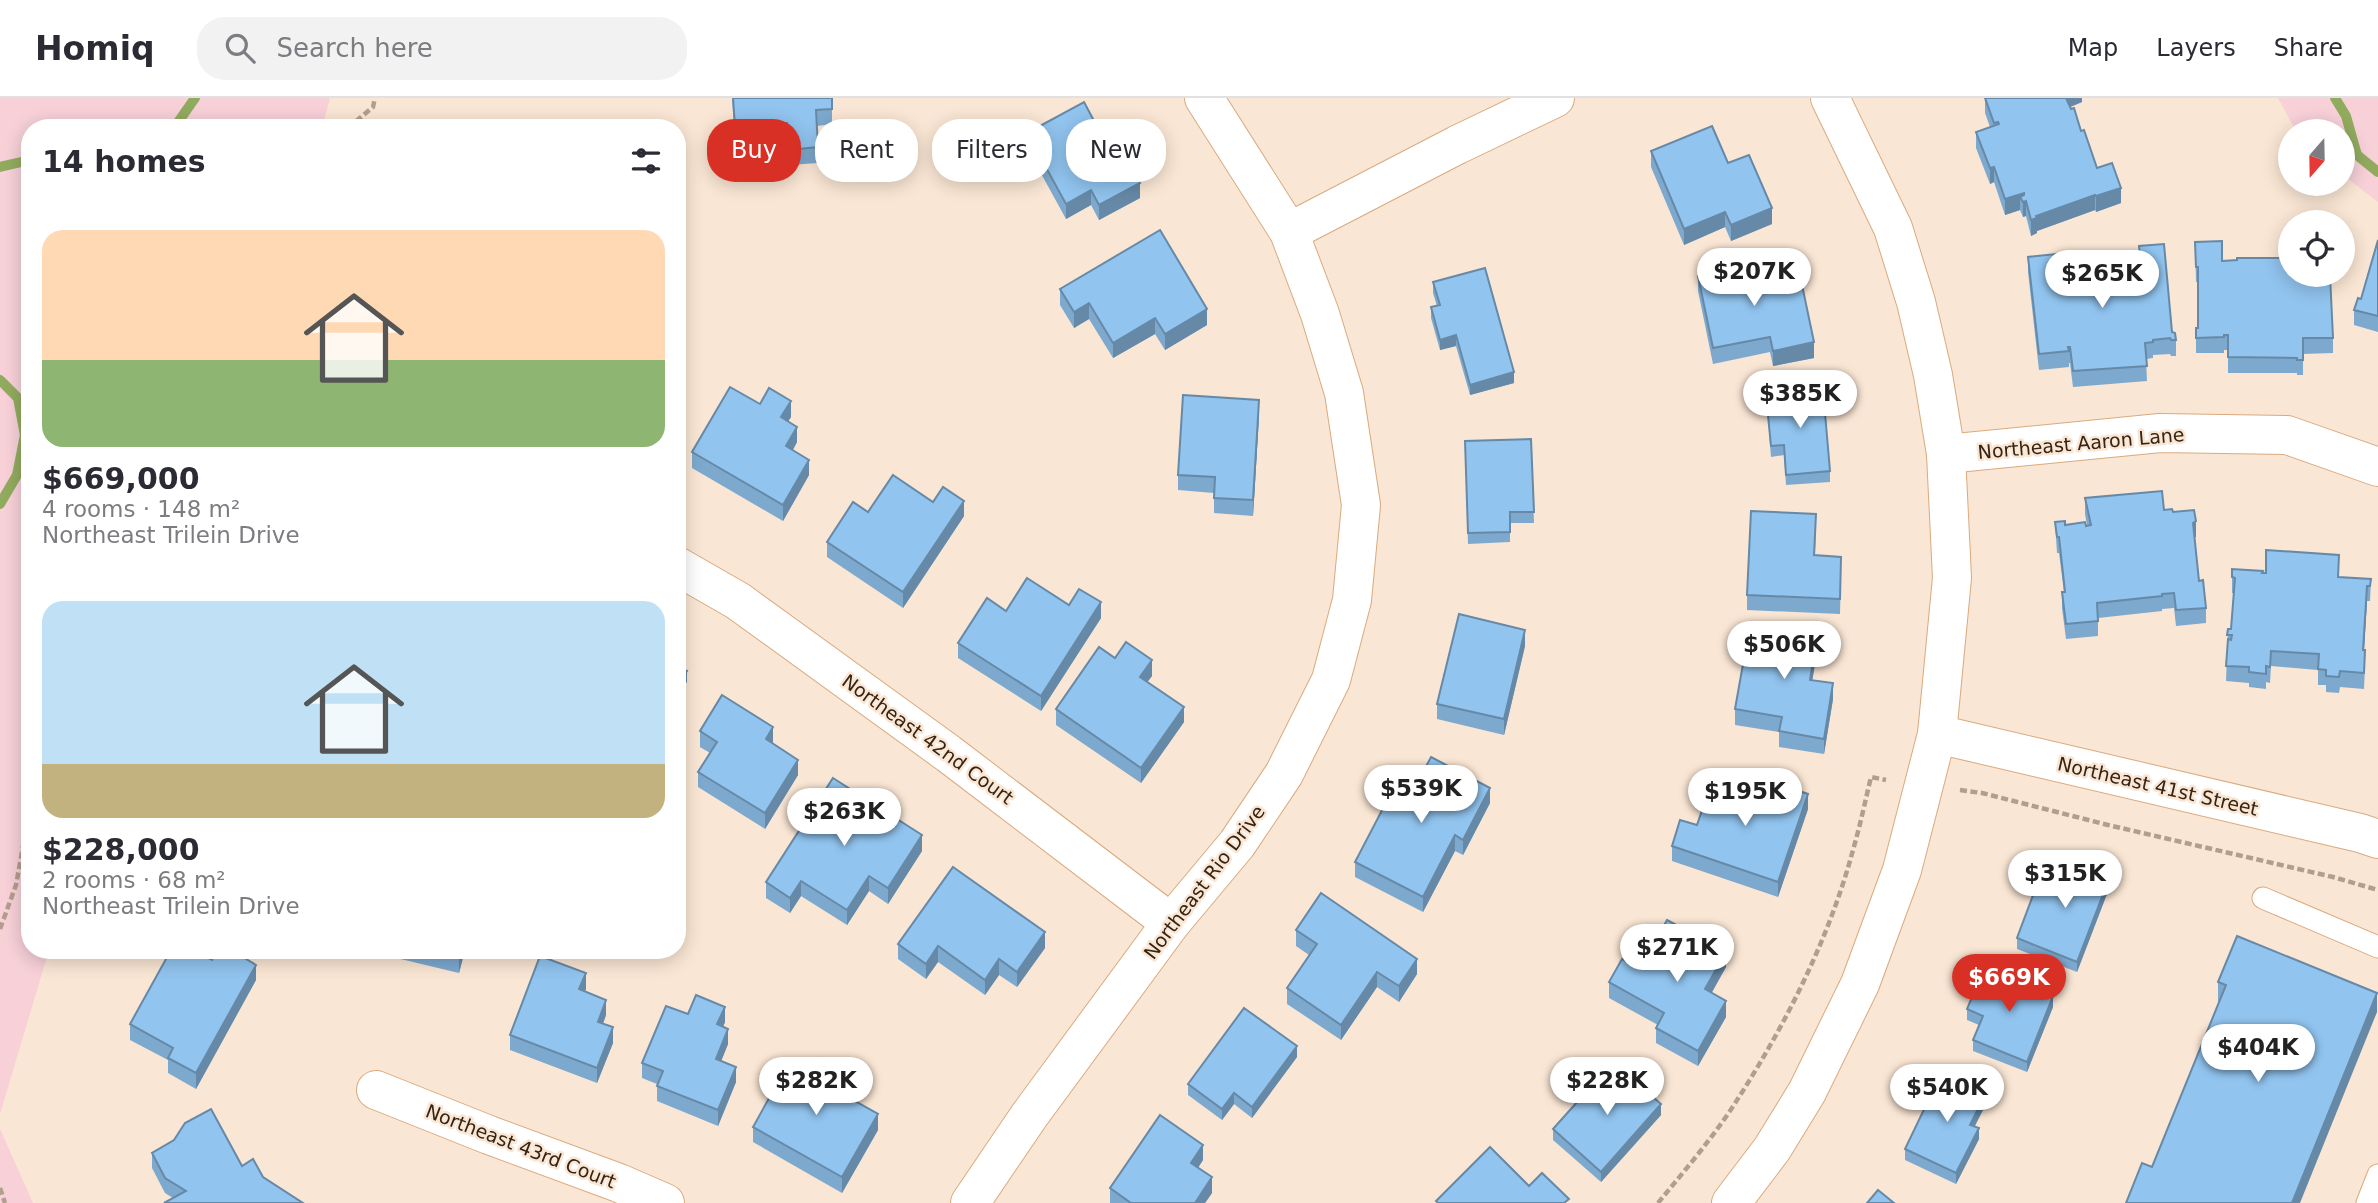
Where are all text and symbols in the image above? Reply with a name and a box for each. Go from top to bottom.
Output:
search box [197,17,687,80]
text: Homiq [35,29,155,68]
icon: search [221,29,259,67]
text: Search here [277,33,433,63]
text: Map [2068,34,2118,62]
text: Layers [2156,34,2236,62]
text: Share [2274,34,2343,62]
chip: Buy [707,119,801,182]
chip: Rent [815,119,918,182]
chip: Filters [932,119,1052,182]
chip: New [1066,119,1166,182]
north arrow [2278,119,2356,196]
map controls [2278,119,2355,287]
icon: filters [627,142,665,180]
text: 14 homes [42,144,206,179]
button: locate [2278,210,2355,287]
pin: $207K [1705,248,1803,308]
pin: $265K [2053,250,2151,310]
text: $207K [1713,258,1795,284]
text: $265K [2061,260,2143,286]
icon: home [291,275,417,401]
pin: $385K [1751,370,1849,430]
text: $385K [1759,380,1841,406]
street label: Northeast Aaron Lane [1977,423,2185,463]
text: $669,000 [42,461,200,496]
text: 4 rooms · 148 m² [42,496,240,522]
text: Northeast Trilein Drive [42,522,300,548]
pin: $506K [1735,622,1833,681]
text: $506K [1743,631,1825,657]
icon: home [291,646,417,772]
street label: Northeast 42nd Court [838,669,1018,809]
street label: Northeast 41st Street [2056,752,2260,820]
pin: $539K [1372,766,1470,825]
pin: $195K [1696,768,1794,828]
text: $539K [1380,775,1462,801]
text: $195K [1704,778,1786,804]
pin: $263K [795,788,893,848]
text: $263K [803,798,885,824]
street label: Northeast Rio Drive [1139,801,1269,963]
text: $228,000 [42,832,200,867]
pin: $315K [2016,850,2114,910]
text: $315K [2024,860,2106,886]
text: 2 rooms · 68 m² [42,867,226,893]
text: Northeast Trilein Drive [42,893,300,919]
pin: $271K [1628,924,1726,984]
text: $271K [1636,934,1718,960]
pin: $669K [1960,954,2058,1014]
text: $669K [1968,964,2050,990]
pin: $404K [2209,1024,2307,1084]
text: $404K [2217,1034,2299,1060]
pin: $282K [767,1058,865,1117]
pin: $228K [1558,1058,1656,1117]
pin: $540K [1898,1065,1996,1124]
text: $282K [775,1067,857,1093]
text: $228K [1566,1067,1648,1093]
text: $540K [1906,1074,1988,1100]
street label: Northeast 43rd Court [423,1100,619,1192]

